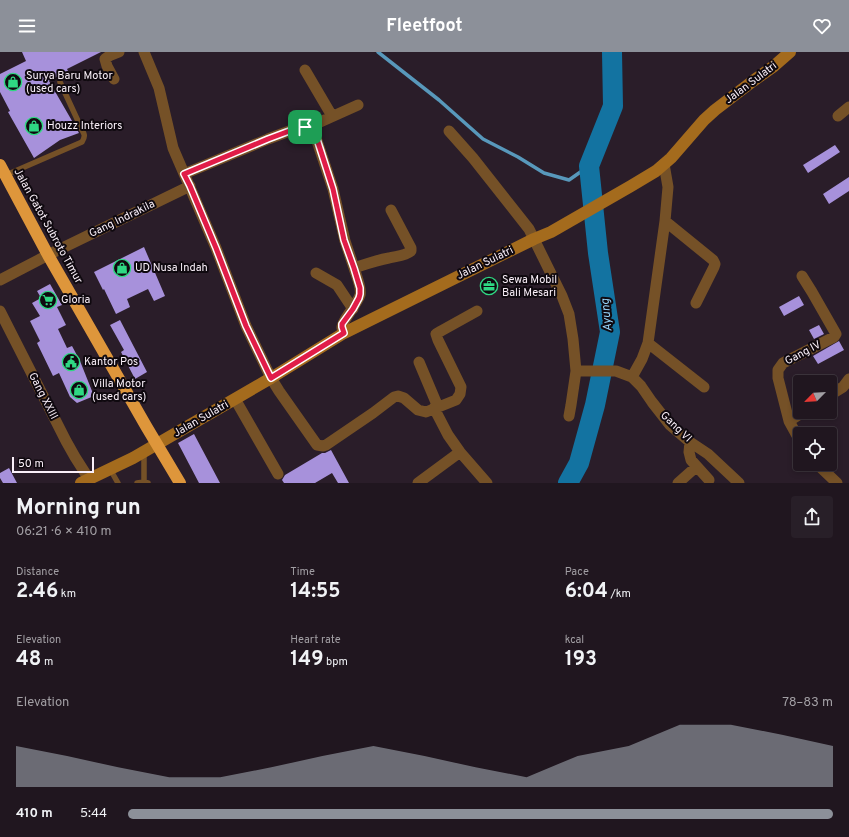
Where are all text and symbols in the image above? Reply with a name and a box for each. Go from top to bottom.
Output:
icon: menu [16,15,38,37]
text: Fleetfoot [386,15,463,38]
icon: heart [811,15,833,37]
street label: Jalan Sulatri [722,59,780,107]
place label: Surya Baru Motor (used cars) [26,69,113,96]
shop icon: Surya Baru Motor (used cars) [3,72,23,92]
pin [288,110,322,144]
shop icon: Houzz Interiors [24,116,44,136]
icon: arrive [294,116,316,138]
place label: Houzz Interiors [47,119,122,133]
street label: Jalan Gatot Subroto Timur [10,166,86,287]
street label: Gang Indrakila [87,197,157,241]
street label: Jalan Sulatri [454,243,516,283]
shop icon: UD Nusa Indah [112,258,132,278]
place label: UD Nusa Indah [135,261,208,275]
place label: Sewa Mobil Bali Mesari [502,273,557,300]
office icon: Sewa Mobil Bali Mesari [479,276,499,296]
supermarket icon: Gloria [38,290,58,310]
place label: Gloria [61,293,91,307]
water label: Ayung [598,297,616,332]
street label: Gang IV [783,338,823,368]
public building icon: Kantor Pos [61,352,81,372]
place label: Kantor Pos [84,355,138,369]
street label: Gang XXIII [25,370,61,422]
north arrow [793,375,837,419]
map controls [793,375,837,471]
place label: Villa Motor (used cars) [92,377,146,404]
shop icon: Villa Motor (used cars) [69,380,89,400]
street label: Jalan Sulatri [171,398,231,440]
street label: Gang VI [657,409,695,445]
button: locate [793,427,837,471]
scale bar [12,455,94,474]
text: 50 m [18,457,44,471]
text: Morning run [16,495,141,522]
button: share [791,496,833,538]
text: 06:21 · 6 × 410 m [16,524,112,540]
text: Distance [16,565,59,579]
text: Time [290,565,315,579]
text: Pace [565,565,589,579]
text: 2.46 [16,579,58,605]
text: 14:55 [290,579,341,605]
text: 6:04 [565,579,608,605]
text: km [58,587,76,601]
text: /km [608,587,631,601]
text: Elevation [16,633,61,647]
text: Heart rate [290,633,341,647]
text: kcal [565,633,584,647]
text: 48 [16,647,41,673]
text: 149 [290,647,324,673]
text: 193 [565,647,597,673]
text: m [41,655,53,669]
text: bpm [324,655,348,669]
text: Elevation [16,695,69,711]
text: 78–83 m [782,695,833,711]
text: 410 m [16,806,53,822]
text: 5:44 [80,806,107,822]

